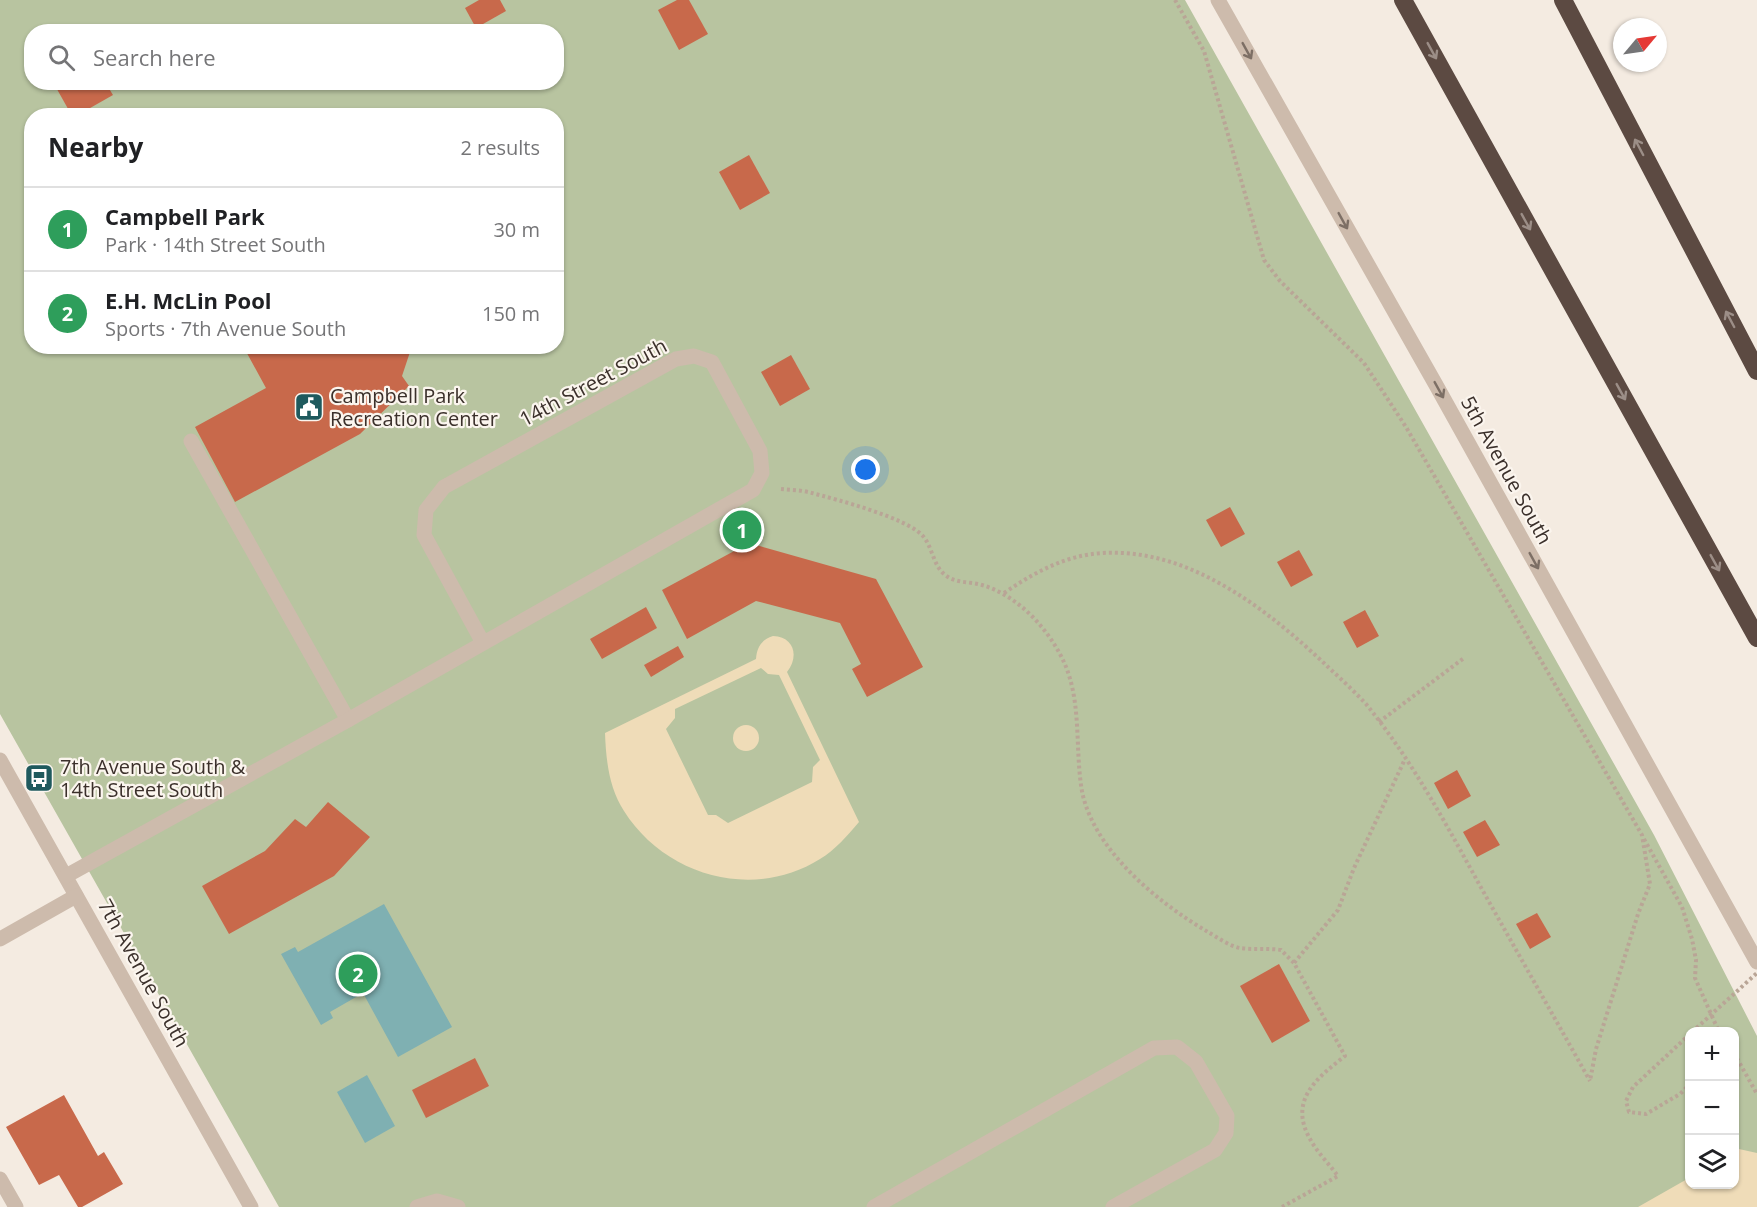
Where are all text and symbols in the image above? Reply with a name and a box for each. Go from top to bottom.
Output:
north arrow [1613,18,1667,72]
search box [24,24,564,90]
icon: search [45,41,78,74]
text: Search here [93,42,216,72]
one-way arrow [1241,42,1253,59]
one-way arrow [1426,42,1438,59]
text: Nearby [48,129,143,165]
text: 2 results [460,134,540,161]
one-way arrow [1633,138,1644,156]
text: Campbell Park [105,201,265,231]
one-way arrow [1337,212,1349,229]
one-way arrow [1520,213,1532,230]
text: 1 [62,216,73,243]
text: 30 m [493,216,540,243]
text: Park · 14th Street South [105,231,326,258]
text: E.H. McLin Pool [105,285,272,315]
text: 2 [62,300,73,327]
text: 150 m [482,300,540,327]
one-way arrow [1724,311,1735,329]
text: Sports · 7th Avenue South [105,315,346,342]
street label: 14th Street South [515,332,671,432]
one-way arrow [1434,381,1445,399]
place label: Campbell Park Recreation Center [330,382,498,432]
one-way arrow [1616,383,1627,401]
public building icon: Campbell Park Recreation Center [293,391,325,423]
street label: 5th Avenue South [1455,391,1559,549]
your location [851,455,880,484]
pin: 1 [722,508,762,552]
one-way arrow [1528,552,1540,569]
one-way arrow [1709,554,1721,571]
place label: 7th Avenue South & 14th Street South [60,753,246,803]
bus stop icon: 7th Avenue South & 14th Street South [23,762,55,794]
street label: 7th Avenue South [92,894,196,1052]
pin: 2 [338,952,378,996]
map controls [1685,1027,1739,1189]
button: + [1685,1027,1739,1081]
button: − [1685,1081,1739,1135]
button: layers [1685,1135,1739,1189]

